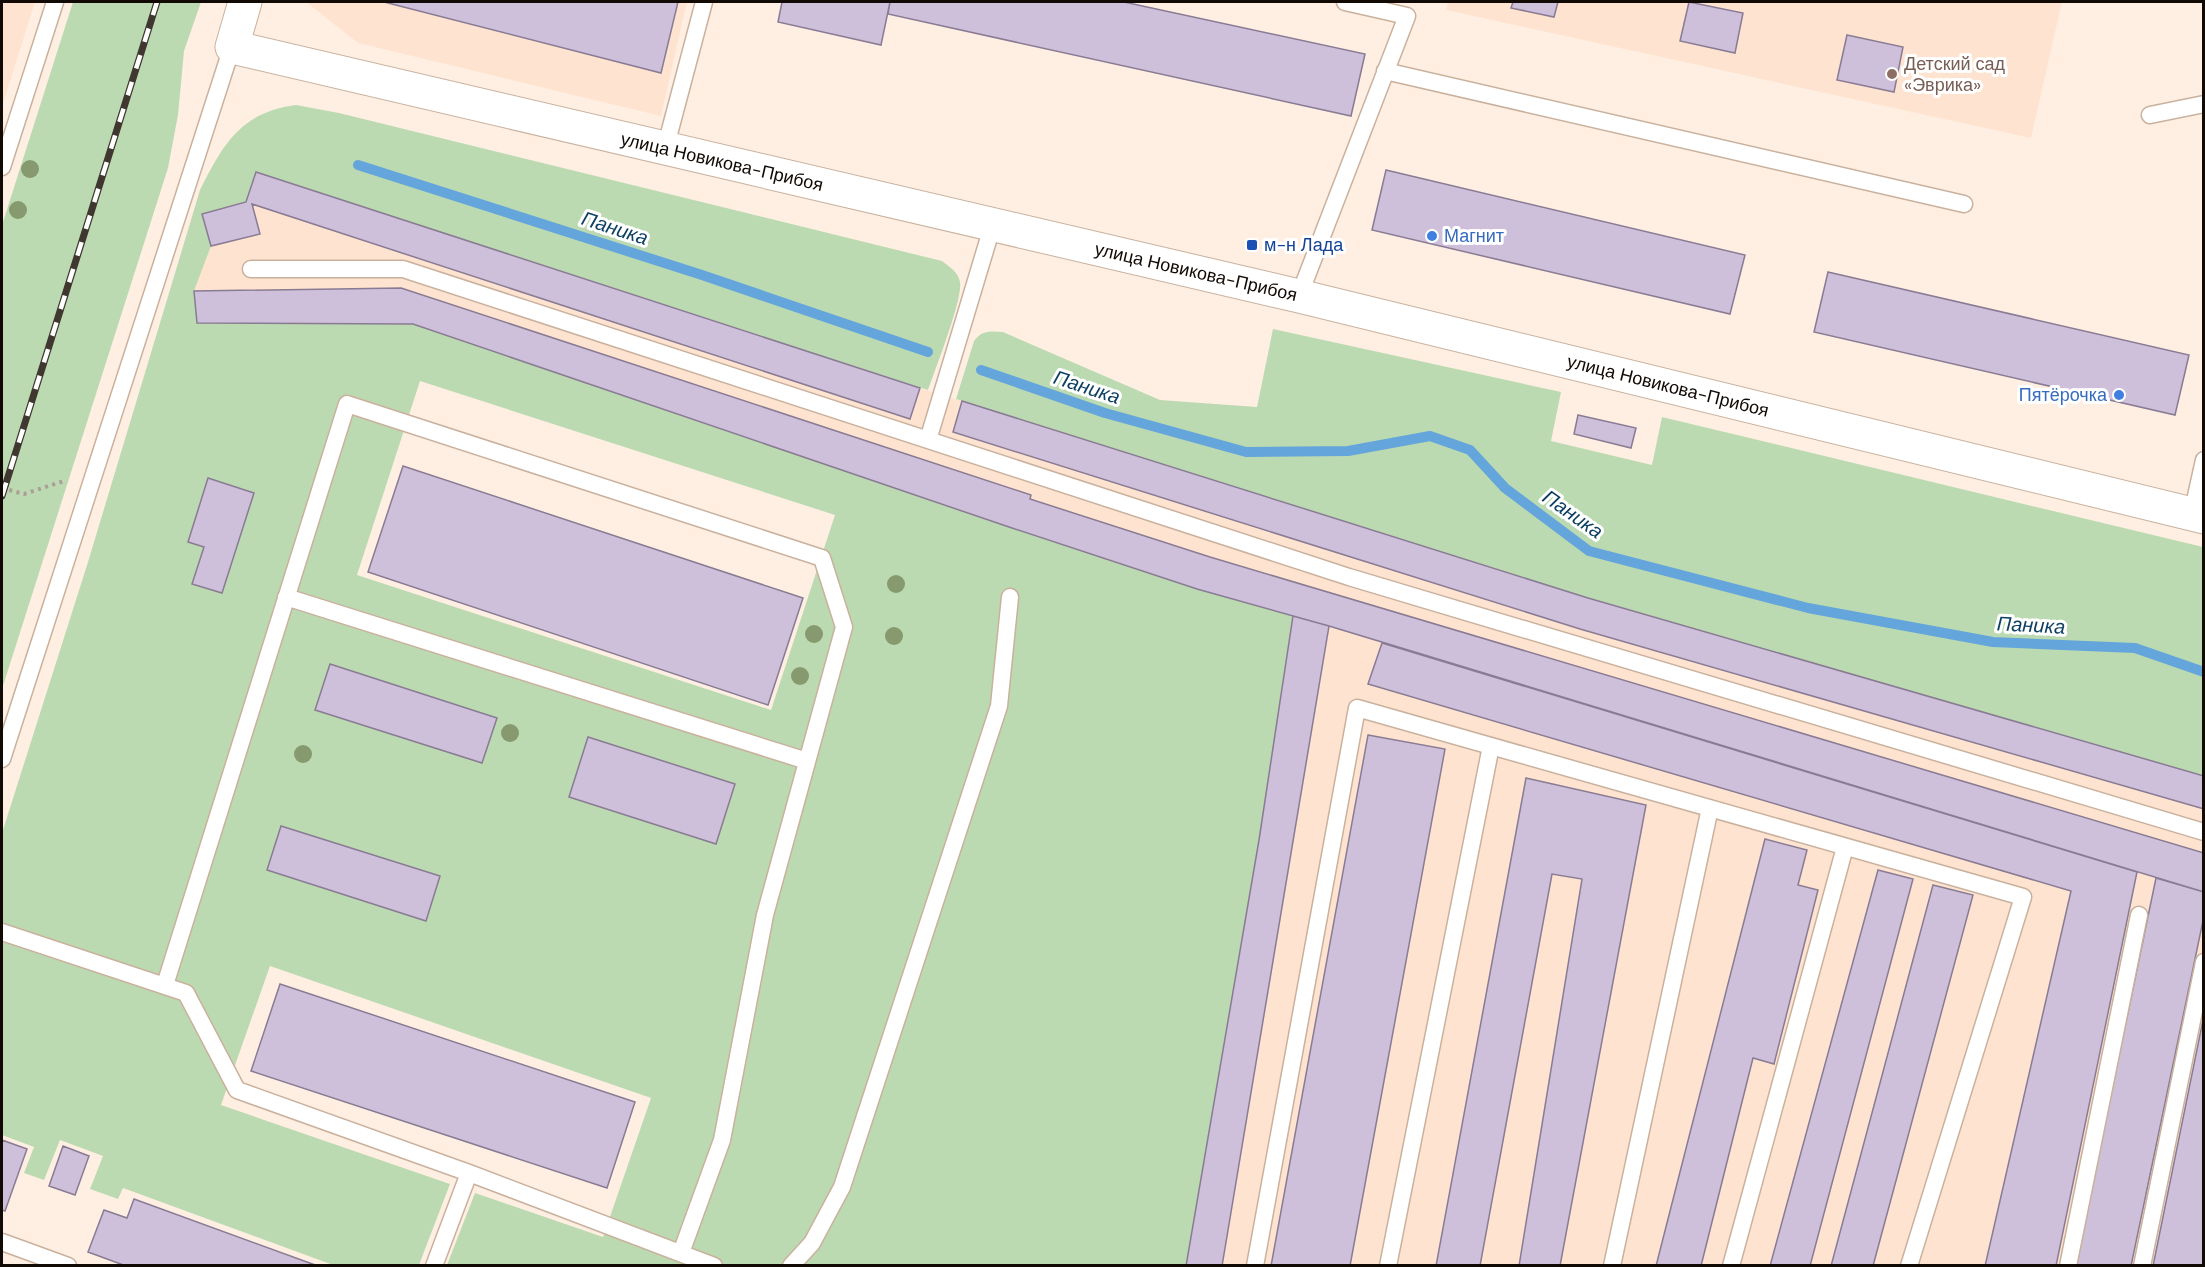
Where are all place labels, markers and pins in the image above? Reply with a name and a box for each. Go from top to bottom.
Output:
place label: Детский сад «Эврика» [1904,52,2005,97]
marker: Детский сад «Эврика» [1885,67,1899,81]
place label: Магнит [1444,224,1504,248]
marker: Магнит [1425,229,1439,243]
place label: м-н Лада [1264,233,1344,257]
marker: м-н Лада [1245,238,1259,252]
place label: Пятёрочка [2019,383,2108,407]
marker: Пятёрочка [2112,388,2126,402]

